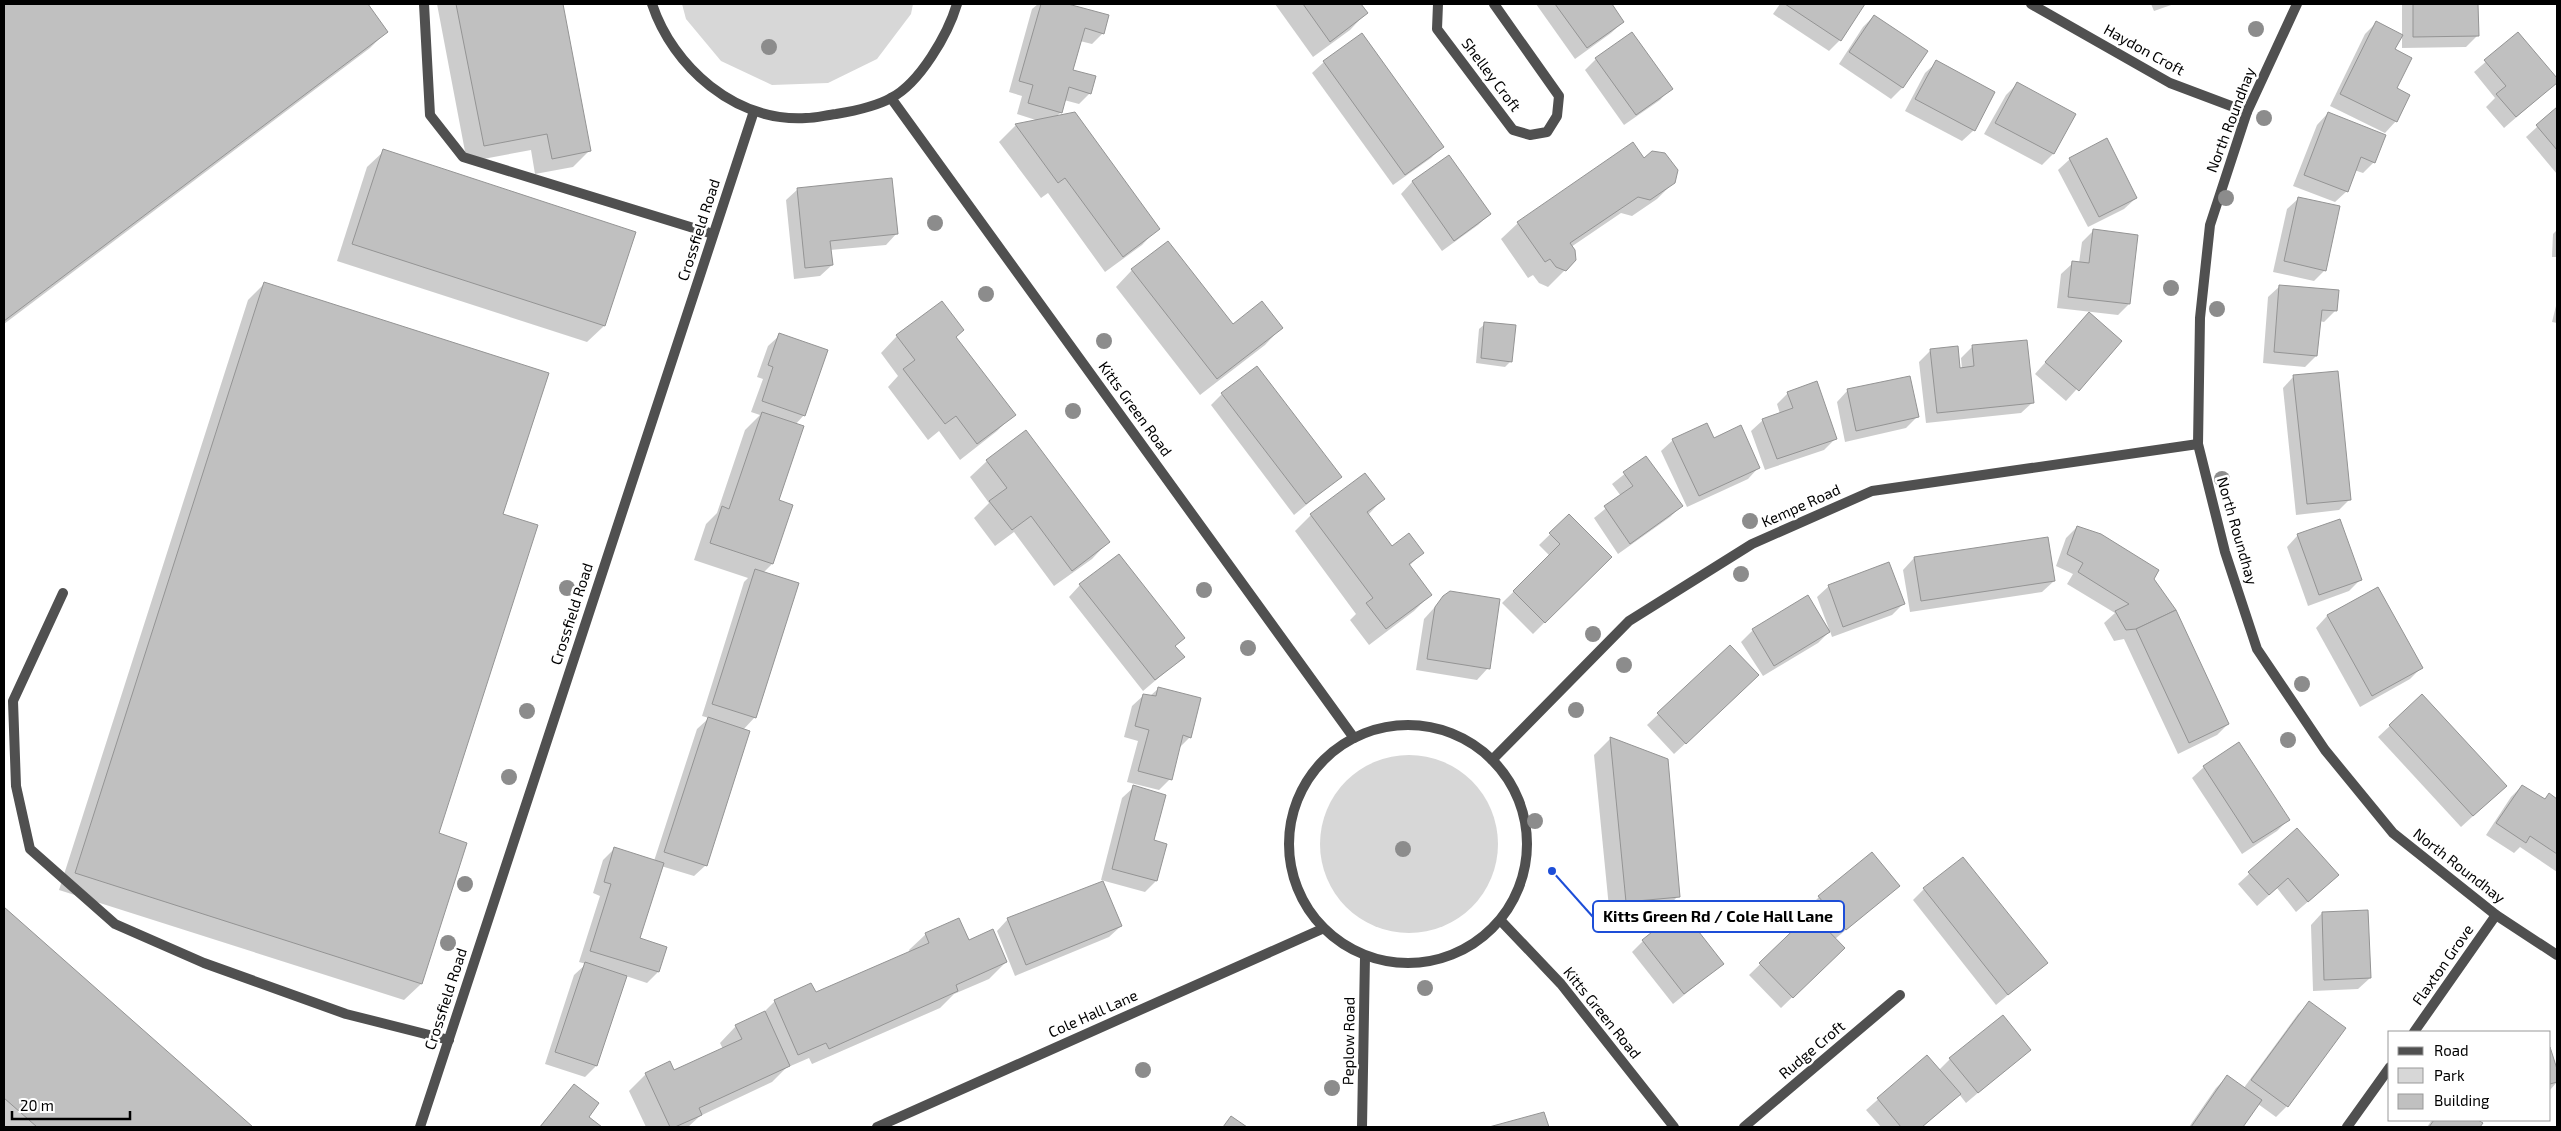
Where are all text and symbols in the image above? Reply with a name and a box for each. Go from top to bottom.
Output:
street label: Haydon Croft [2101,20,2188,79]
street label: Shelley Croft [1458,34,1525,115]
street label: North Roundhay [2202,64,2258,175]
street label: Crossfield Road [673,176,723,283]
street label: Kitts Green Road [1095,357,1176,459]
street label: North Roundhay [2214,475,2262,587]
street label: Kempe Road [1758,480,1843,530]
street label: Crossfield Road [546,560,596,667]
street label: North Roundhay [2410,824,2509,907]
callout: Kitts Green Rd / Cole Hall Lane [1593,901,1844,932]
text: Kitts Green Rd / Cole Hall Lane [1603,906,1833,925]
street label: Flaxton Grove [2408,921,2477,1008]
street label: Crossfield Road [420,945,470,1052]
street label: Kitts Green Road [1560,963,1645,1062]
street label: Cole Hall Lane [1045,985,1140,1041]
street label: Peplow Road [1338,997,1358,1085]
street label: Rudge Croft [1775,1016,1848,1082]
legend [2388,1031,2551,1121]
text: Road [2434,1041,2469,1059]
text: Park [2434,1066,2465,1084]
scale bar [12,1088,130,1120]
text: Building [2434,1091,2490,1109]
text: 20 m [20,1096,54,1114]

